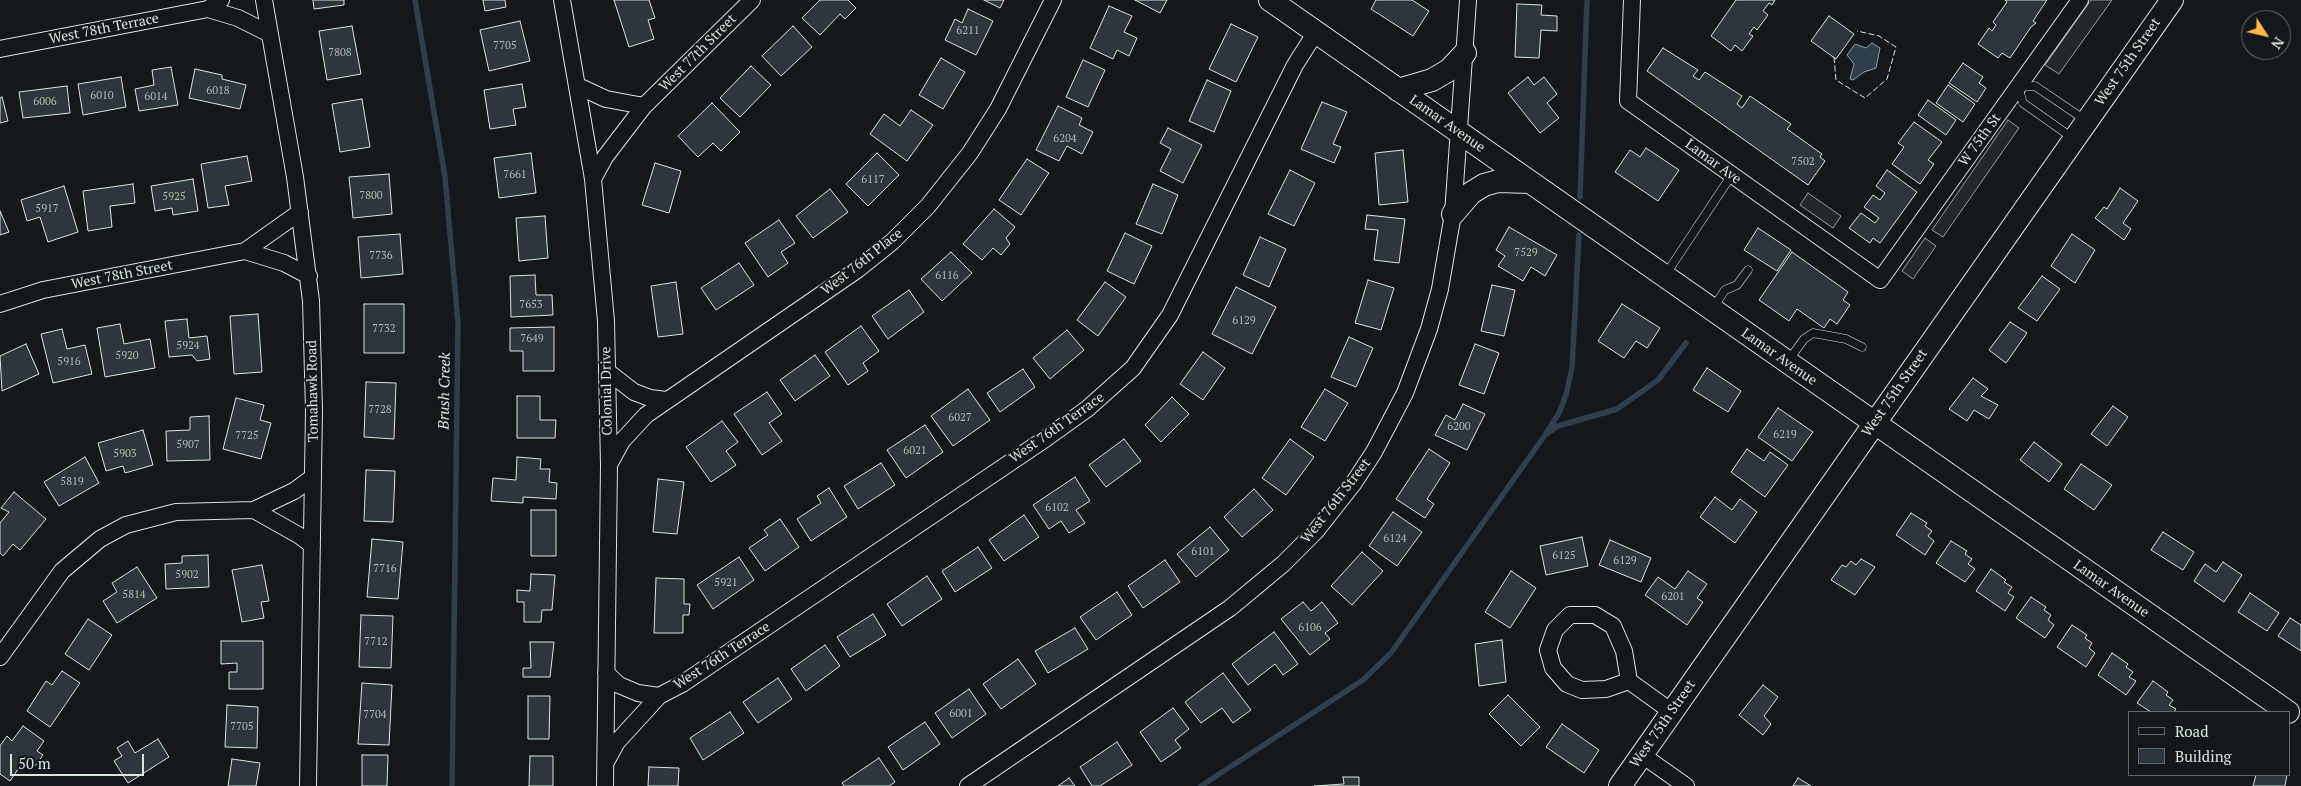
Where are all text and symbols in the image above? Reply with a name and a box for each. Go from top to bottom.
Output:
street label: West 78th Terrace [48,10,160,48]
north arrow [2241,10,2291,60]
street label: West 77th Street [656,11,740,95]
street label: West 75th Street [2092,15,2164,109]
house number: 6211 [956,24,980,38]
text: N [2267,34,2289,53]
house number: 7705 [493,39,517,53]
house number: 7808 [328,46,352,60]
house number: 6018 [206,84,230,98]
house number: 6010 [90,89,114,103]
house number: 6014 [144,90,168,104]
street label: Lamar Avenue [1406,92,1488,156]
house number: 6006 [33,95,57,109]
street label: W 75th St [1955,110,2005,170]
house number: 6204 [1053,132,1077,146]
street label: Lamar Ave [1682,136,1744,188]
house number: 7502 [1791,155,1815,169]
house number: 7661 [503,168,527,182]
house number: 6117 [861,173,885,187]
house number: 7800 [359,189,383,203]
house number: 5925 [162,190,186,204]
house number: 5917 [35,202,59,216]
street label: West 76th Place [818,225,906,299]
house number: 7529 [1514,246,1538,260]
house number: 7736 [369,249,393,263]
street label: West 78th Street [70,257,174,293]
house number: 6116 [935,269,959,283]
house number: 7653 [519,298,543,312]
house number: 6129 [1232,314,1256,328]
house number: 7732 [372,322,396,336]
street label: Lamar Avenue [1738,325,1820,389]
house number: 7649 [520,332,544,346]
house number: 5924 [176,339,200,353]
street label: Tomahawk Road [304,340,322,442]
street label: Colonial Drive [598,346,616,436]
street label: West 75th Street [1859,346,1931,440]
house number: 5920 [115,349,139,363]
water label: Brush Creek [435,352,455,430]
house number: 5916 [57,355,81,369]
street label: West 76th Terrace [1006,389,1108,467]
house number: 7728 [368,403,392,417]
house number: 6027 [948,411,972,425]
house number: 6200 [1447,420,1471,434]
house number: 6219 [1773,428,1797,442]
house number: 7725 [235,429,259,443]
house number: 5907 [176,438,200,452]
house number: 6021 [903,444,927,458]
house number: 5903 [113,447,137,461]
street label: West 76th Street [1298,455,1374,547]
house number: 5819 [60,475,84,489]
house number: 6102 [1045,501,1069,515]
house number: 6124 [1383,532,1407,546]
house number: 6101 [1191,545,1215,559]
house number: 6125 [1552,549,1576,563]
house number: 6129 [1613,554,1637,568]
street label: Lamar Avenue [2070,557,2152,621]
house number: 7716 [373,562,397,576]
house number: 5902 [175,568,199,582]
house number: 5921 [714,576,738,590]
house number: 5814 [122,588,146,602]
house number: 6201 [1661,590,1685,604]
street label: West 76th Terrace [671,619,773,693]
house number: 6106 [1298,621,1322,635]
house number: 7712 [364,635,388,649]
street label: West 75th Street [1627,677,1699,771]
house number: 6001 [949,707,973,721]
house number: 7704 [363,708,387,722]
legend [2128,711,2291,776]
house number: 7705 [230,720,254,734]
text: Road [2175,721,2208,741]
scale bar [12,744,146,776]
text: Building [2175,746,2232,766]
text: 50 m [18,753,51,773]

